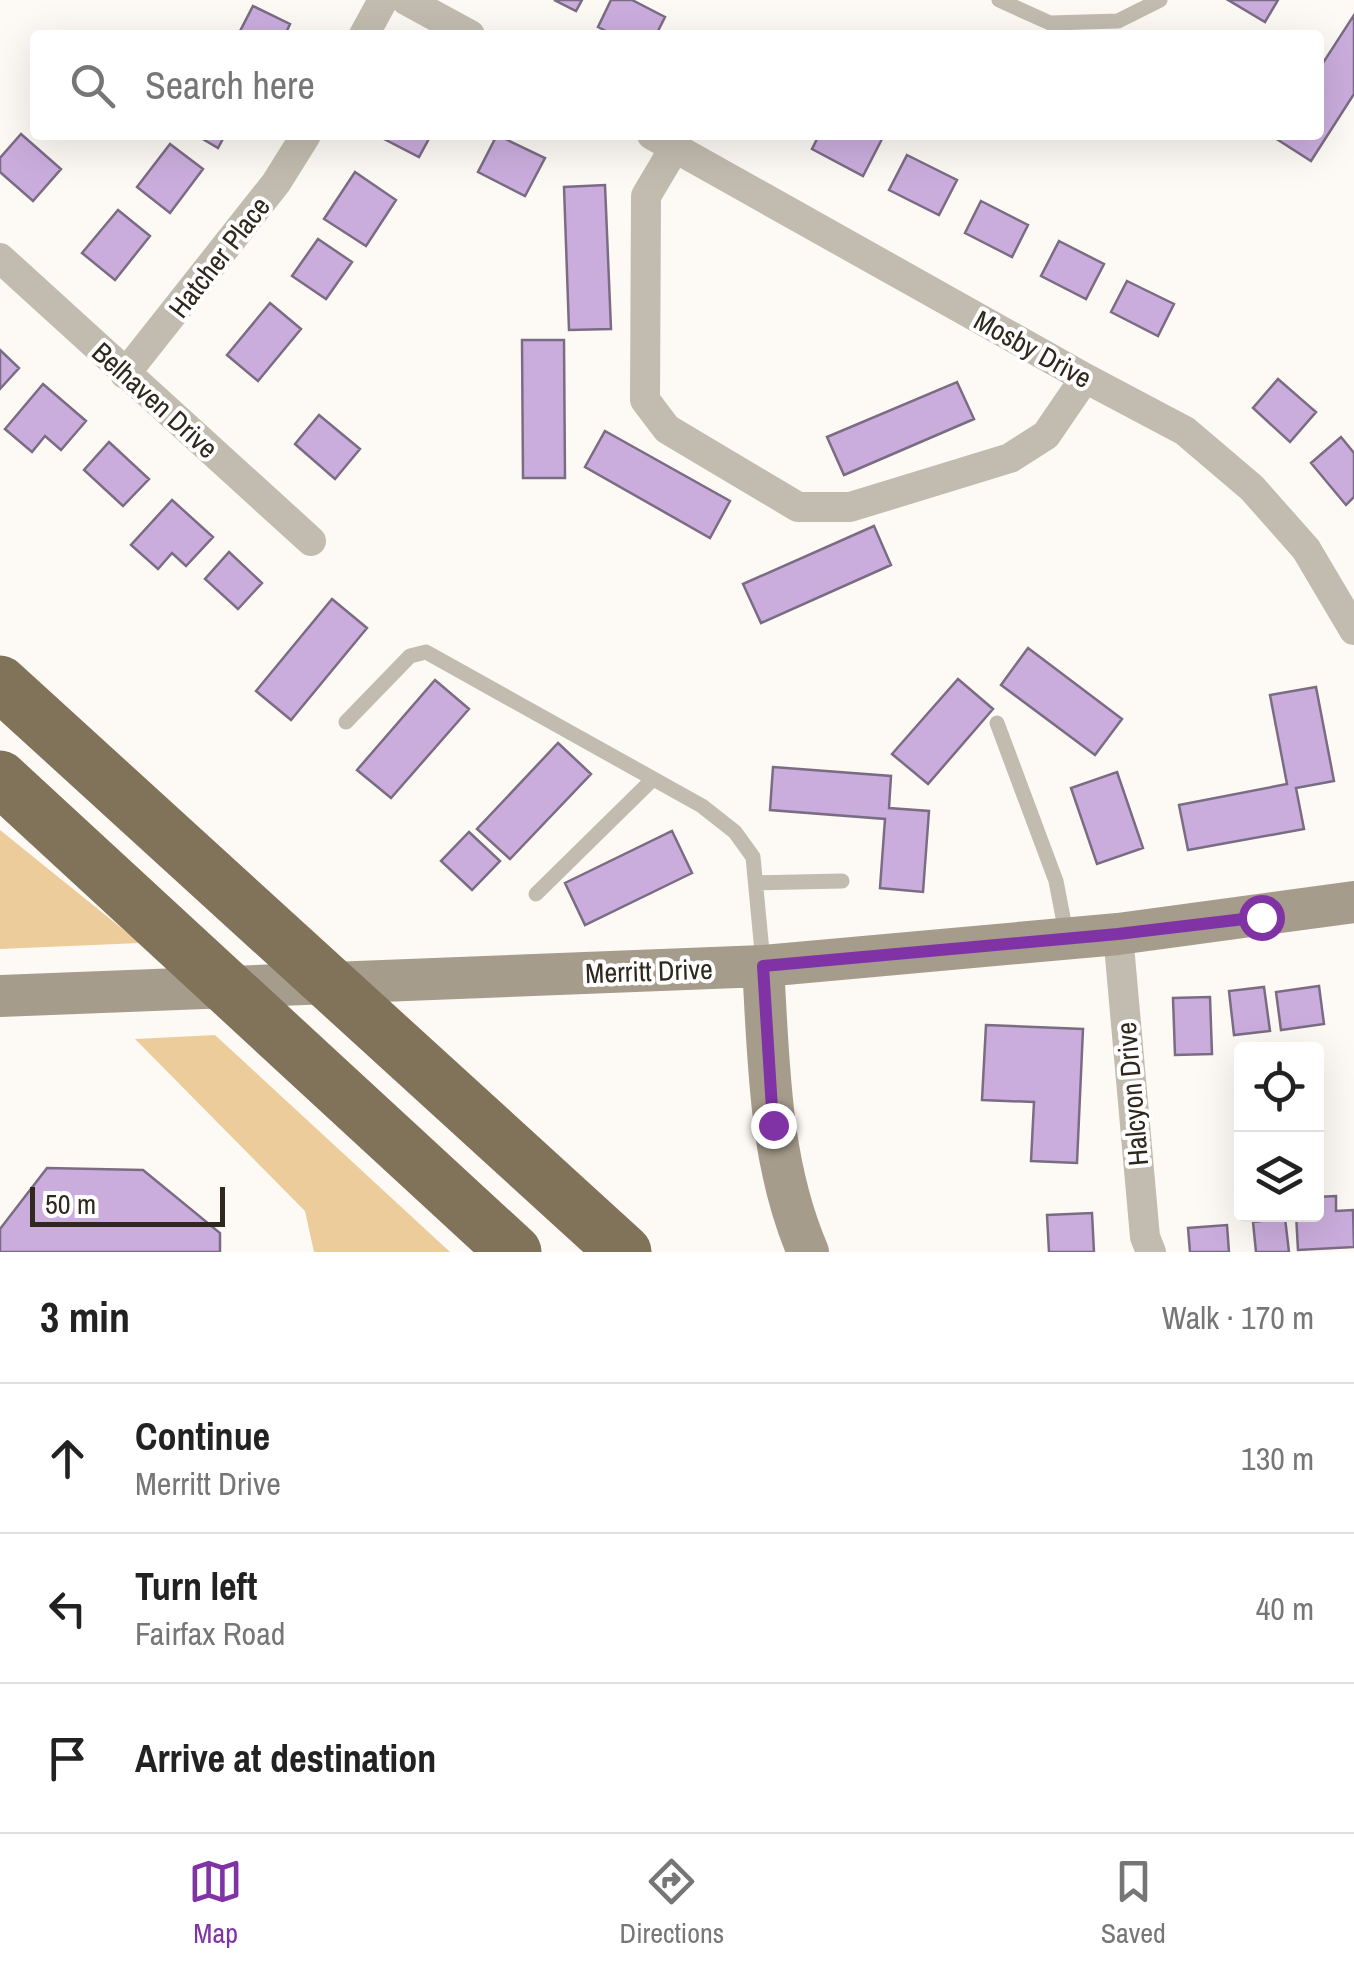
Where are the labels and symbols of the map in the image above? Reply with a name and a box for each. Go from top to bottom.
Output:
street label: Hatcher Place [160,188,278,326]
street label: Mosby Drive [967,301,1099,397]
street label: Belhaven Drive [84,333,226,467]
route start [1239,895,1285,941]
street label: Merritt Drive [585,950,713,992]
street label: Halcyon Drive [1107,1021,1157,1167]
route end [751,1103,797,1149]
scale bar [30,1182,225,1226]

